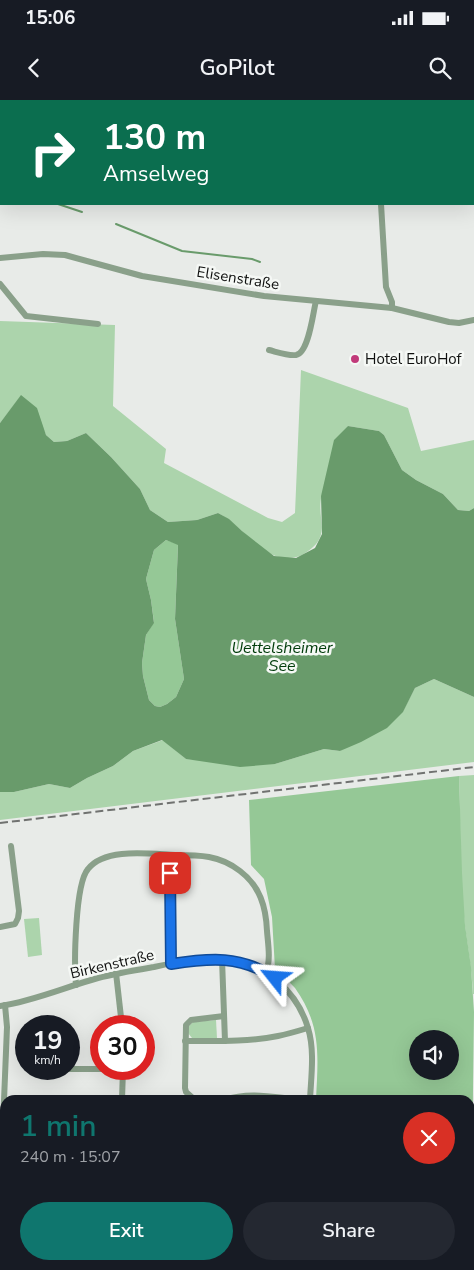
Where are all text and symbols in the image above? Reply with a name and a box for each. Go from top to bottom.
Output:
text: 15:06 [25,5,75,31]
text: GoPilot [200,53,274,83]
icon: back [20,54,48,82]
icon: search [426,54,454,82]
text: 130 m [103,114,206,161]
icon: right [20,120,85,185]
text: Amselweg [103,159,209,189]
street label: Elisenstraße [195,262,281,294]
place label: Hotel EuroHof [365,349,463,369]
marker: Hotel EuroHof [349,353,361,365]
water label: Uettelsheimer See [231,637,334,677]
pin [149,852,191,894]
icon: arrive [156,859,184,887]
street label: Birkenstraße [68,945,156,983]
position arrow [248,951,300,1003]
speed limit sign: 30 [90,1015,155,1080]
text: 19 [32,1024,63,1058]
map controls [409,1030,459,1080]
button: sound [409,1030,459,1080]
text: km/h [34,1052,61,1068]
text: 1 min [20,1106,96,1147]
button: close [403,1112,455,1164]
text: 240 m · 15:07 [20,1146,121,1168]
button: Exit [20,1202,233,1260]
button: Share [243,1202,455,1260]

